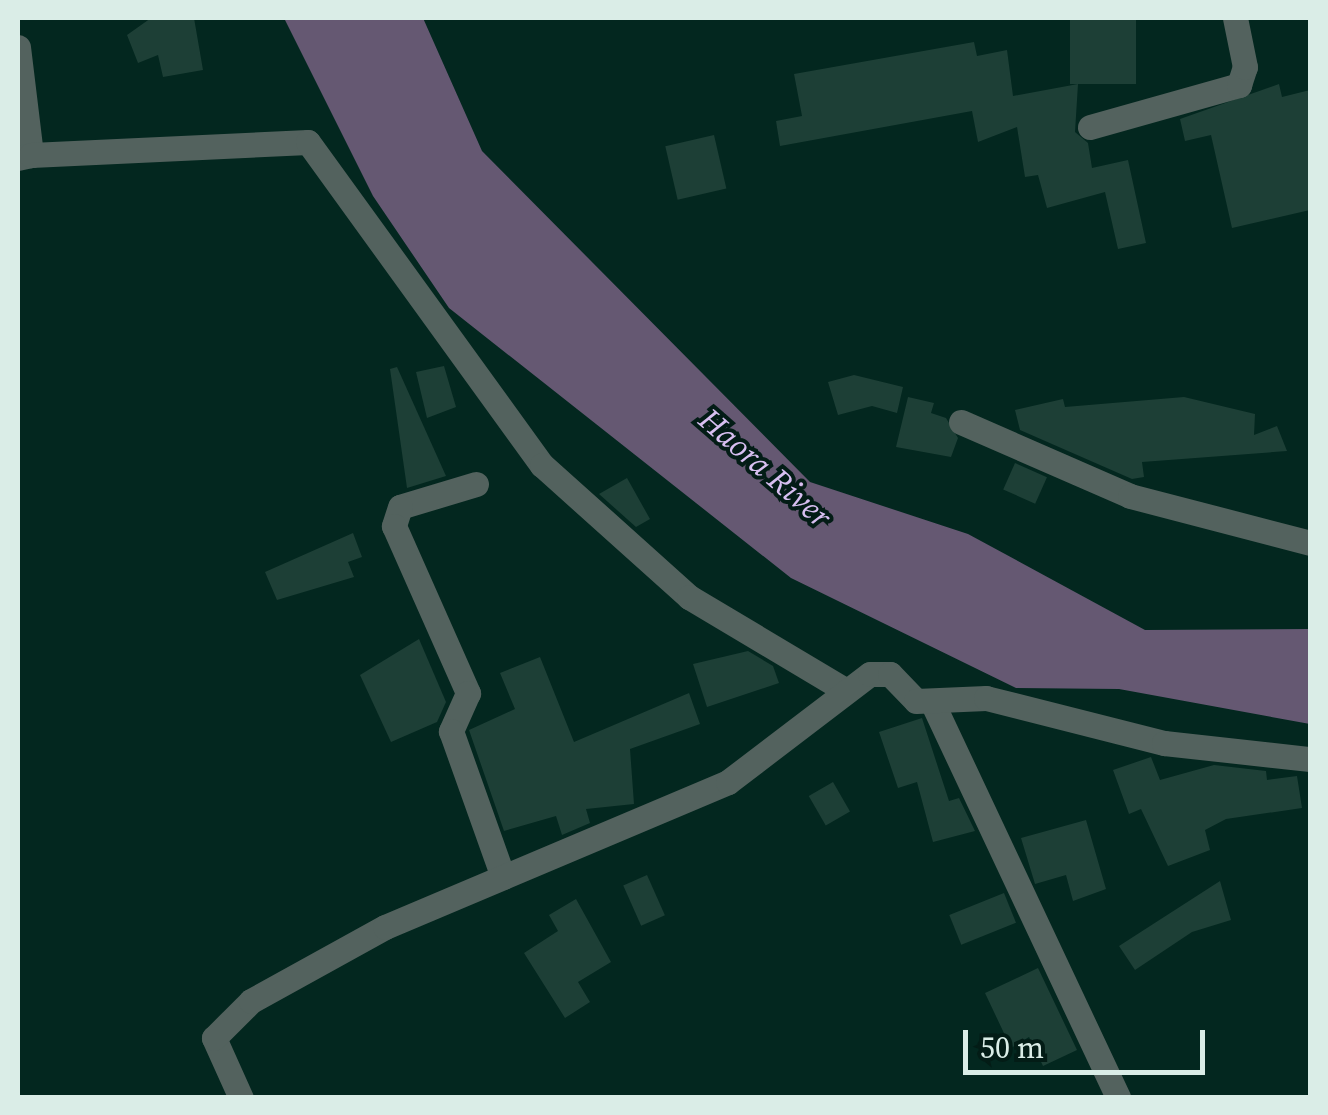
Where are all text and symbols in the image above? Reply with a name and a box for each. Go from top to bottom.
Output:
water label: Haora River [691,400,839,536]
scale bar [968,1010,1210,1072]
text: 50 m [980,1027,1044,1068]

